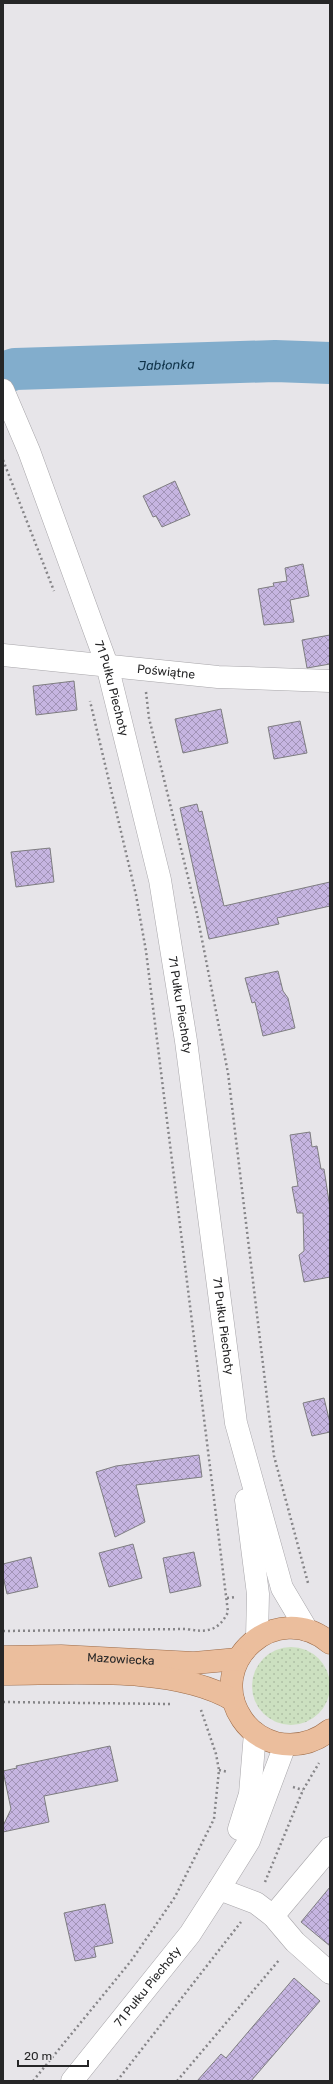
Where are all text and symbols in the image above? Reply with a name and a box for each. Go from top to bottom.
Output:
water label: Jabłonka [138,356,195,373]
street label: 71 Pułku Piechoty [92,639,131,738]
street label: Poświątne [136,662,196,682]
street label: 71 Pułku Piechoty [165,955,195,1055]
street label: 71 Pułku Piechoty [210,1276,237,1376]
street label: Mazowiecka [87,1650,155,1668]
street label: 71 Pułku Piechoty [111,1944,184,2029]
scale bar [18,2042,88,2068]
text: 20 m [24,2049,52,2063]

